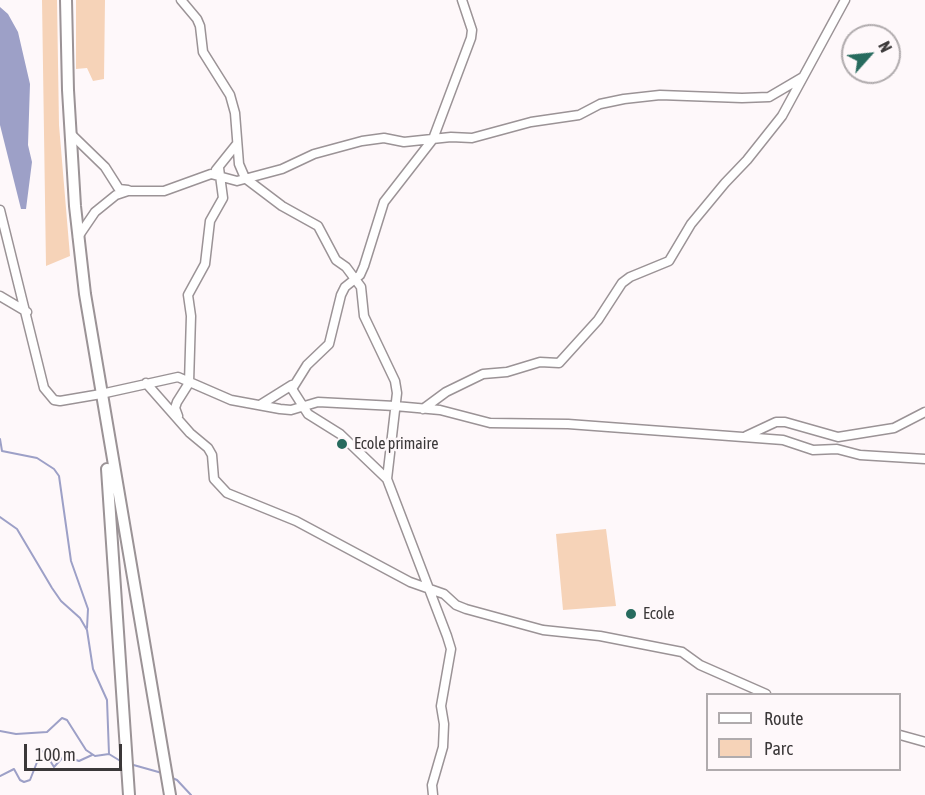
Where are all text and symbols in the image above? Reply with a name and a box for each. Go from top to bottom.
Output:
north arrow [841,24,901,84]
text: N [875,38,895,55]
place label: Ecole primaire [354,434,438,454]
marker: Ecole primaire [335,437,349,451]
place label: Ecole [643,604,675,624]
marker: Ecole [624,607,638,621]
legend [706,693,901,771]
text: Route [764,708,803,729]
scale bar [27,732,124,770]
text: Parc [764,738,793,759]
text: 100 m [35,744,76,765]

